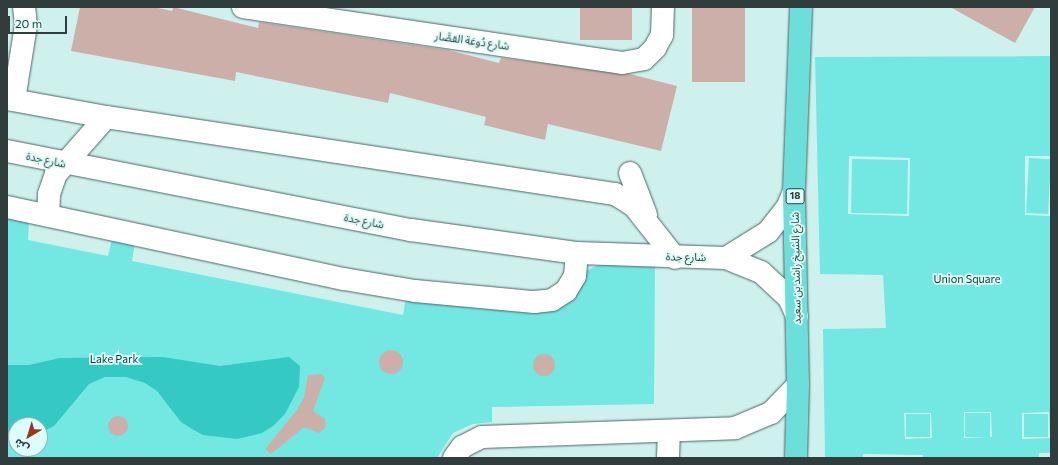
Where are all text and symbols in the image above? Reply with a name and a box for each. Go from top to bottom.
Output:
scale bar [10,8,69,34]
text: 20 m [15,16,42,30]
street label: شارع دُوغة القصَّار [434,29,510,53]
street label: شارع جدة [25,149,67,171]
road number: 18 [785,188,805,204]
street label: شارع جدة [343,211,385,231]
street label: شارع الشيخ راشد بن سعيد [788,212,804,324]
street label: شارع جدة [666,250,706,264]
park label: Union Square [934,272,1000,286]
park label: Lake Park [90,352,138,366]
north arrow [8,417,48,457]
text: ش [11,436,31,456]

